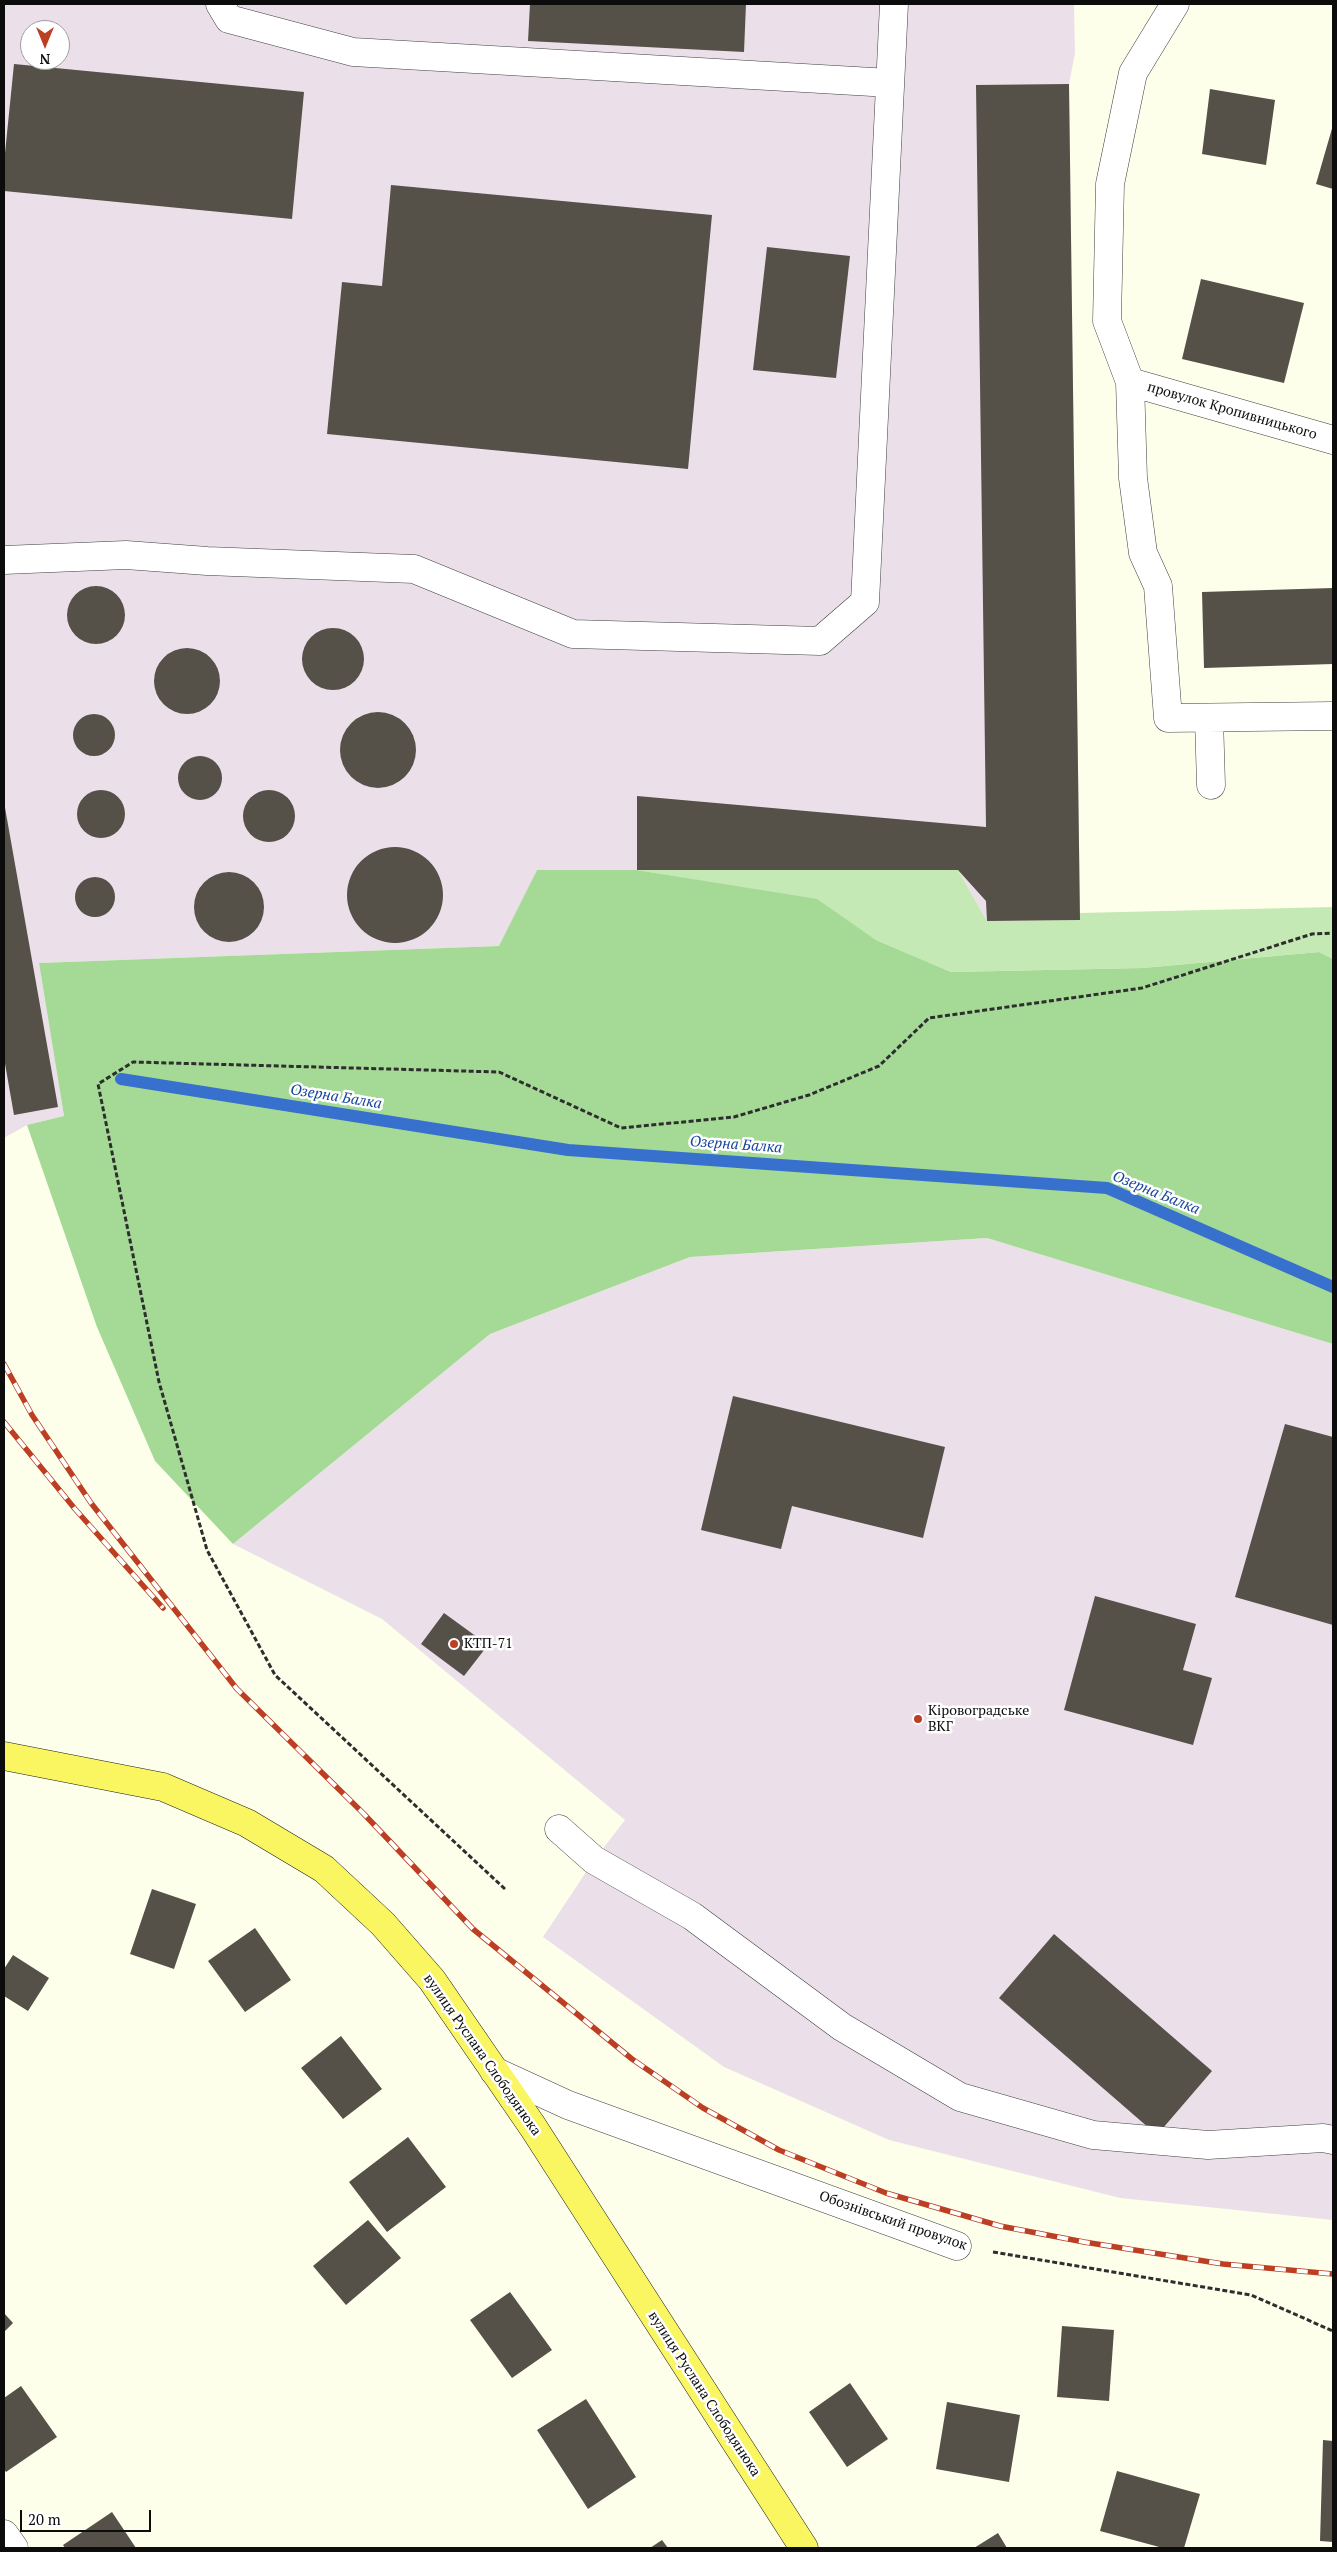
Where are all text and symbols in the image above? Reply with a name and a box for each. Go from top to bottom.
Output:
north arrow [20,20,70,70]
text: N [40,50,50,69]
street label: провулок Кропивницького [1145,379,1319,443]
water label: Озерна Балка [289,1081,383,1113]
water label: Озерна Балка [689,1133,783,1157]
water label: Озерна Балка [1110,1167,1202,1219]
place label: КТП-71 [464,1636,513,1652]
marker: КТП-71 [448,1638,460,1650]
place label: Кіровоградське ВКГ [928,1703,1029,1735]
marker: Кіровоградське ВКГ [912,1713,924,1725]
street label: вулиця Руслана Слободянюка [420,1971,544,2139]
street label: Обознівський провулок [817,2188,969,2254]
street label: вулиця Руслана Слободянюка [644,2308,764,2480]
scale bar [22,2500,154,2532]
text: 20 m [28,2509,61,2529]

